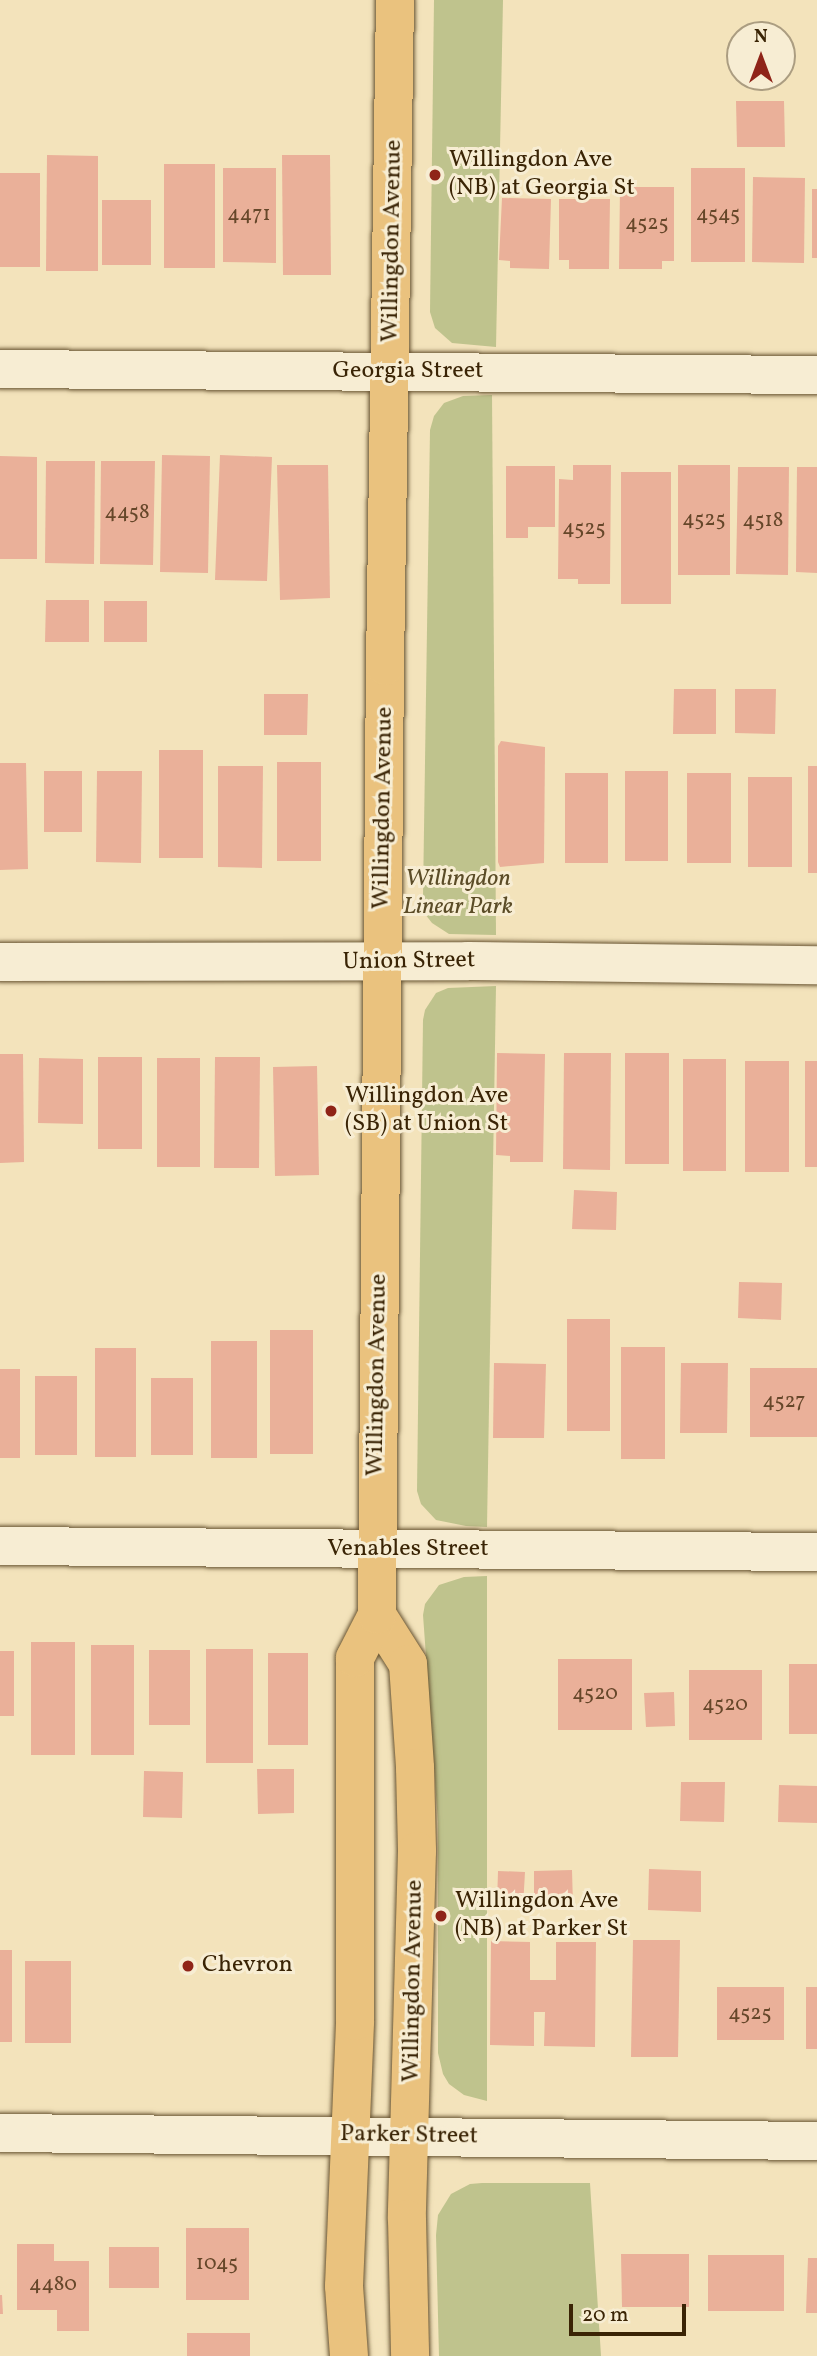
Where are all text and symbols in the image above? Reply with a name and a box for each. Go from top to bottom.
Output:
north arrow [726,21,796,91]
text: N [754,24,768,50]
street label: Willingdon Avenue [377,139,409,343]
place label: Willingdon Ave (NB) at Georgia St [449,147,635,203]
marker: Willingdon Ave (NB) at Georgia St [427,167,443,183]
house number: 4471 [227,202,271,228]
house number: 4545 [696,202,740,228]
house number: 4525 [625,211,669,237]
street label: Georgia Street [333,358,483,386]
house number: 4458 [104,500,150,526]
house number: 4525 [682,507,726,533]
house number: 4518 [743,508,783,534]
house number: 4525 [562,516,606,542]
street label: Willingdon Avenue [368,706,400,910]
park label: Willingdon Linear Park [403,866,513,922]
street label: Union Street [342,946,476,978]
place label: Willingdon Ave (SB) at Union St [345,1083,508,1139]
marker: Willingdon Ave (SB) at Union St [323,1103,339,1119]
street label: Willingdon Avenue [362,1273,394,1477]
house number: 4527 [763,1389,805,1415]
street label: Venables Street [327,1536,489,1564]
house number: 4520 [572,1681,618,1707]
house number: 4520 [702,1692,748,1718]
street label: Willingdon Avenue [398,1879,430,2083]
place label: Willingdon Ave (NB) at Parker St [455,1888,628,1944]
marker: Willingdon Ave (NB) at Parker St [433,1908,449,1924]
place label: Chevron [202,1952,293,1980]
marker: Chevron [180,1958,196,1974]
house number: 4525 [728,2001,772,2027]
street label: Parker Street [340,2120,478,2152]
house number: 1045 [196,2251,238,2277]
house number: 4480 [29,2272,77,2298]
scale bar [572,2290,689,2334]
text: 20 m [582,2301,628,2330]

